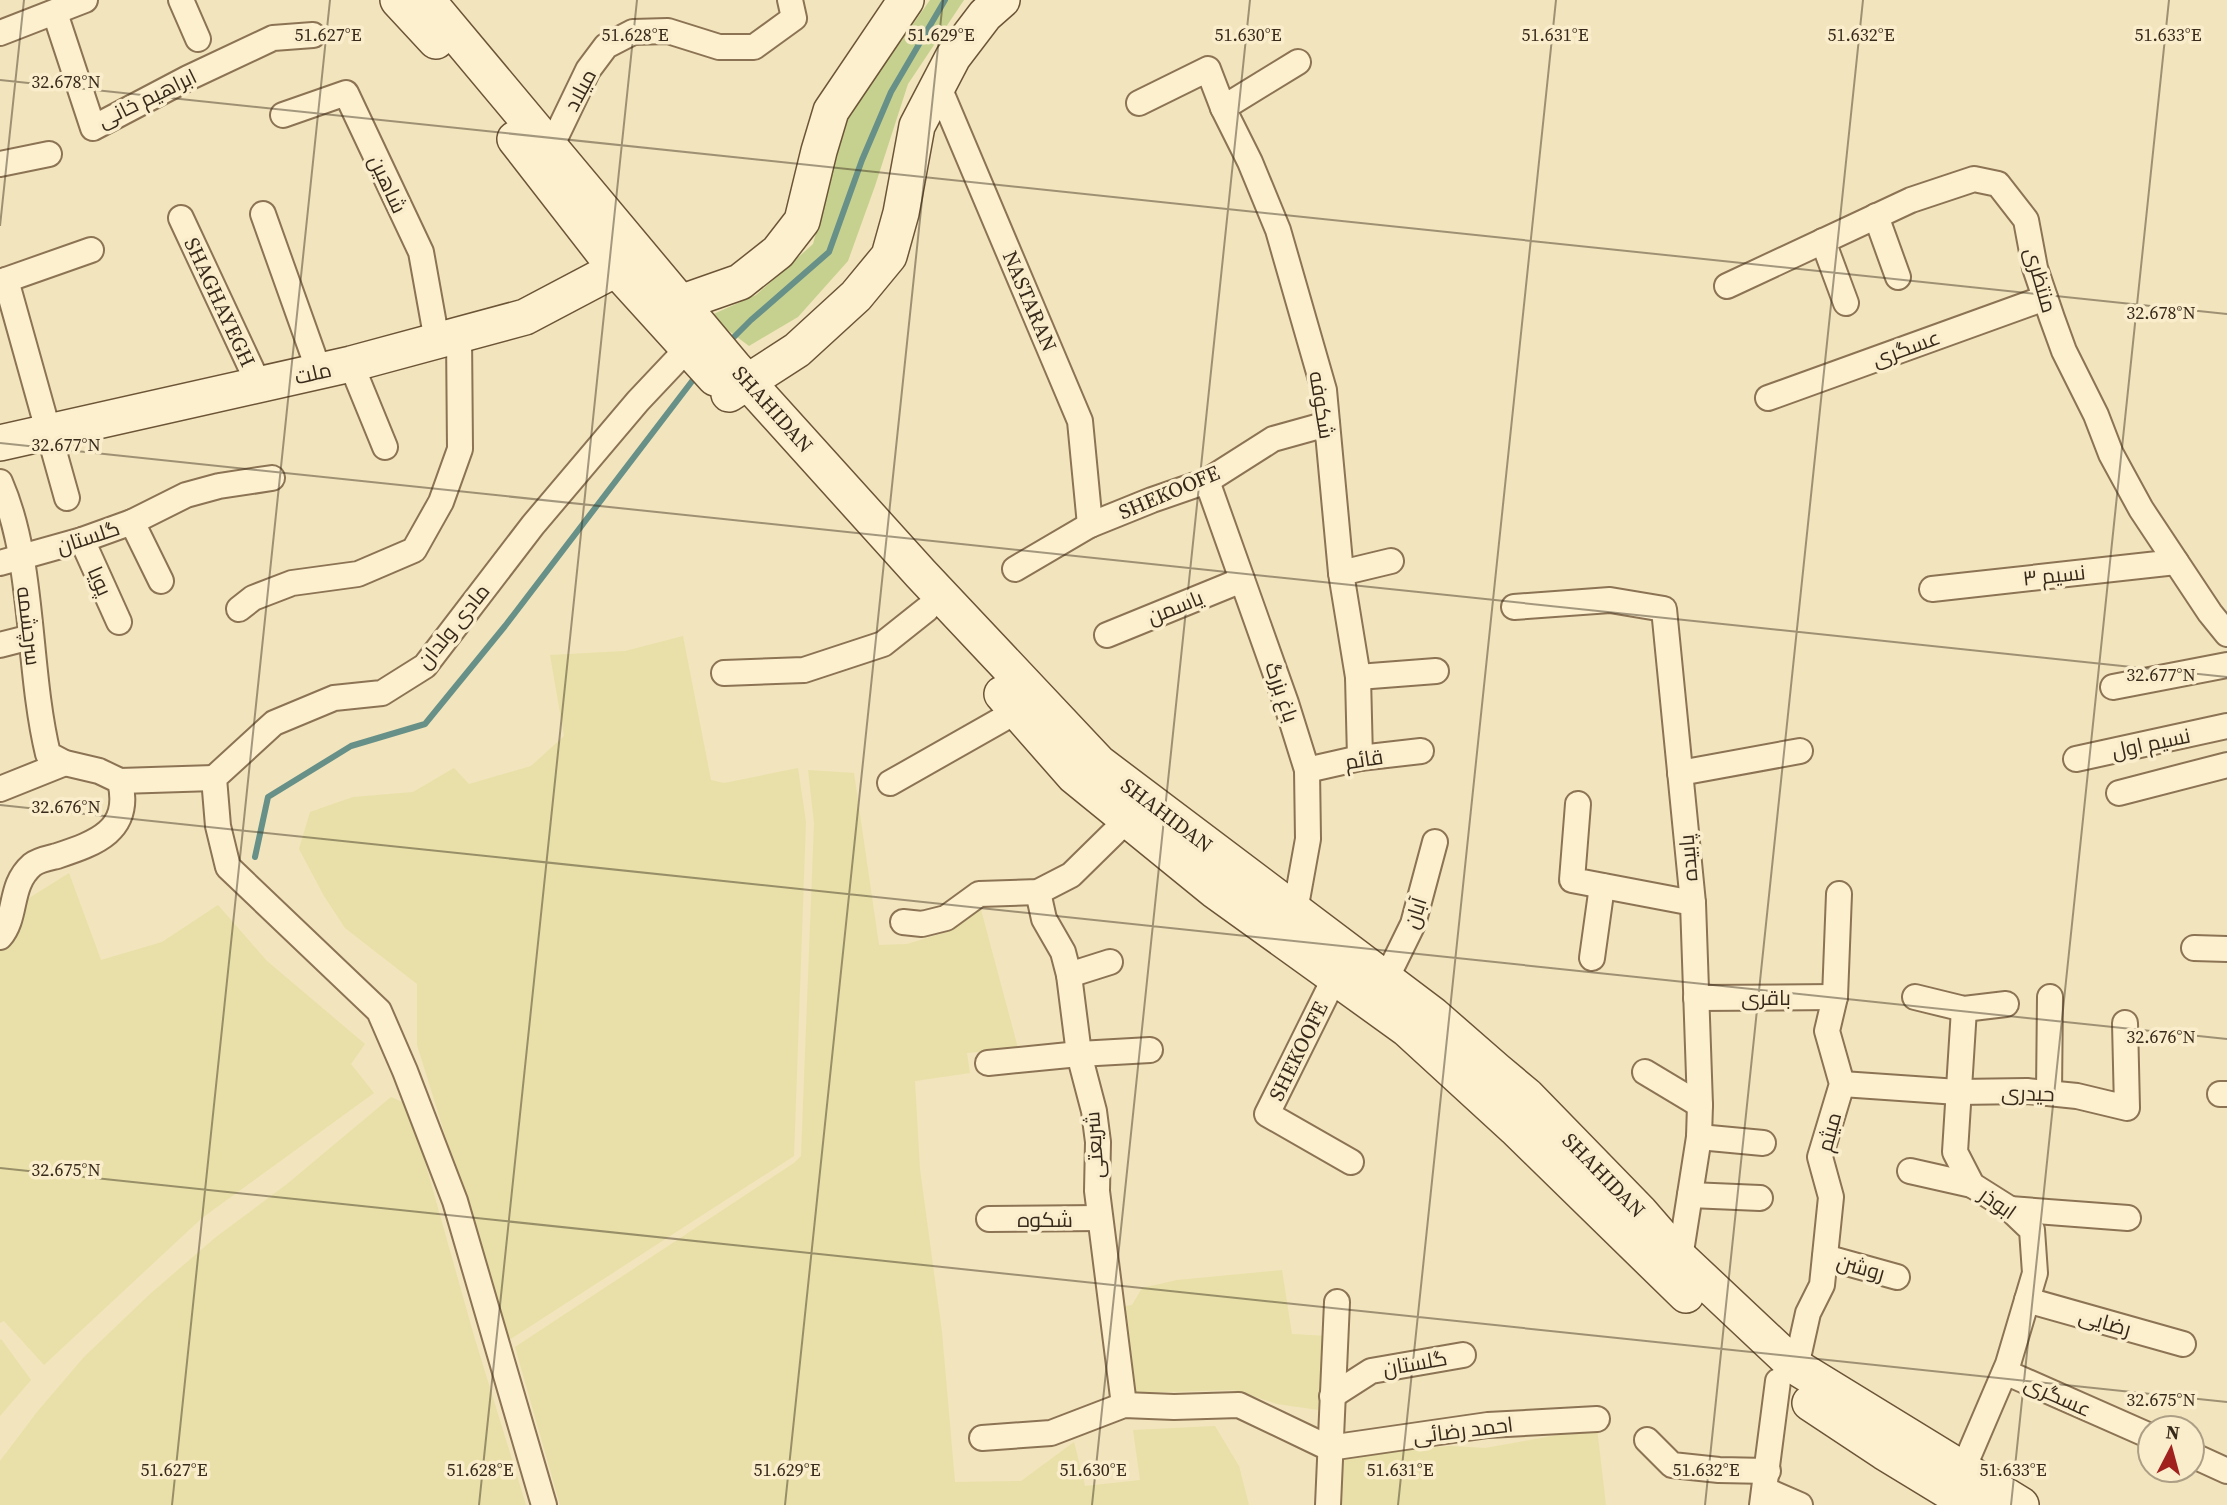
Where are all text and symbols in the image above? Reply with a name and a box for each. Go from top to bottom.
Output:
text: 51.627°E [294,22,362,47]
text: 51.628°E [601,22,669,47]
text: 51.629°E [907,22,975,47]
text: 51.630°E [1214,22,1282,47]
text: 51.631°E [1521,22,1589,47]
text: 51.632°E [1827,22,1895,47]
text: 51.633°E [2134,22,2202,47]
street label: ابراهیم خانی [93,62,201,134]
street label: میلاد [557,64,603,116]
text: 32.678°N [31,69,101,94]
street label: شاهین [362,150,414,218]
street label: SHAGHAYEGH [177,233,263,371]
street label: منتظری [2018,244,2064,316]
street label: NASTARAN [996,246,1064,356]
text: 32.678°N [2126,300,2196,325]
street label: عسگری [1868,322,1944,374]
street label: ملت [292,355,334,391]
street label: SHAHIDAN [726,359,820,459]
street label: شکوفه [1302,369,1342,441]
text: 32.677°N [31,432,101,457]
street label: SHEKOOFE [1114,458,1224,526]
street label: گلستان [53,513,123,561]
street label: نسیم ۳ [2021,557,2087,593]
street label: پویا [81,562,119,601]
street label: مادی ولدان [410,577,496,675]
street label: یاسمن [1143,583,1208,631]
street label: سرچشمه [10,585,48,667]
street label: باغ بزرگ [1258,658,1306,726]
text: 32.677°N [2126,662,2196,687]
street label: نسیم اول [2109,721,2193,765]
street label: قائم [1343,742,1385,776]
street label: SHAHIDAN [1115,771,1219,859]
text: 32.676°N [31,794,101,819]
street label: پابیده [1671,833,1704,883]
street label: آبان [1396,893,1434,932]
street label: باقری [1741,983,1791,1012]
street label: SHEKOOFE [1261,996,1335,1106]
text: 32.676°N [2126,1024,2196,1049]
street label: حیدری [2001,1078,2055,1108]
street label: میثم [1810,1109,1848,1155]
street label: شریعتی [1077,1111,1111,1179]
street label: SHAHIDAN [1556,1126,1652,1224]
text: 32.675°N [31,1157,101,1182]
street label: ابوذر [1973,1179,2022,1226]
street label: شکوه [1017,1205,1073,1234]
street label: روشن [1834,1246,1888,1288]
street label: رضایی [2075,1301,2135,1343]
street label: گلستان [1380,1343,1450,1383]
street label: عسگری [2020,1368,2096,1424]
text: 32.675°N [2126,1387,2196,1412]
street label: احمد رضائی [1411,1409,1515,1451]
north arrow [2136,1414,2206,1484]
text: N [2165,1418,2181,1446]
text: 51.627°E [140,1457,208,1482]
text: 51.628°E [446,1457,514,1482]
text: 51.629°E [753,1457,821,1482]
text: 51.630°E [1059,1457,1127,1482]
text: 51.631°E [1366,1457,1434,1482]
text: 51.632°E [1672,1457,1740,1482]
text: 51.633°E [1979,1457,2047,1482]

